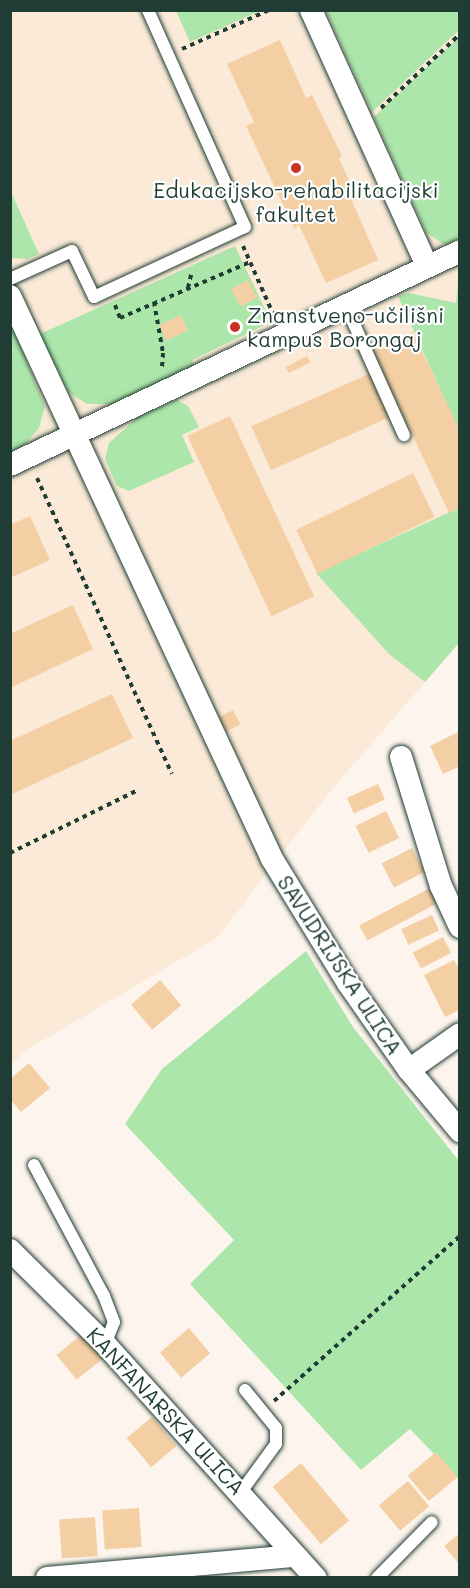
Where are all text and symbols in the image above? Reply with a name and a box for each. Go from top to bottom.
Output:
marker: Edukacijsko-rehabilitacijski fakultet [289,161,303,175]
place label: Edukacijsko-rehabilitacijski fakultet [153,177,439,227]
place label: Znanstveno-učilišni kampus Borongaj [247,302,444,352]
marker: Znanstveno-učilišni kampus Borongaj [228,320,242,334]
street label: SAVUDRIJSKA ULICA [273,871,407,1059]
street label: KANFANARSKA ULICA [82,1322,250,1500]

